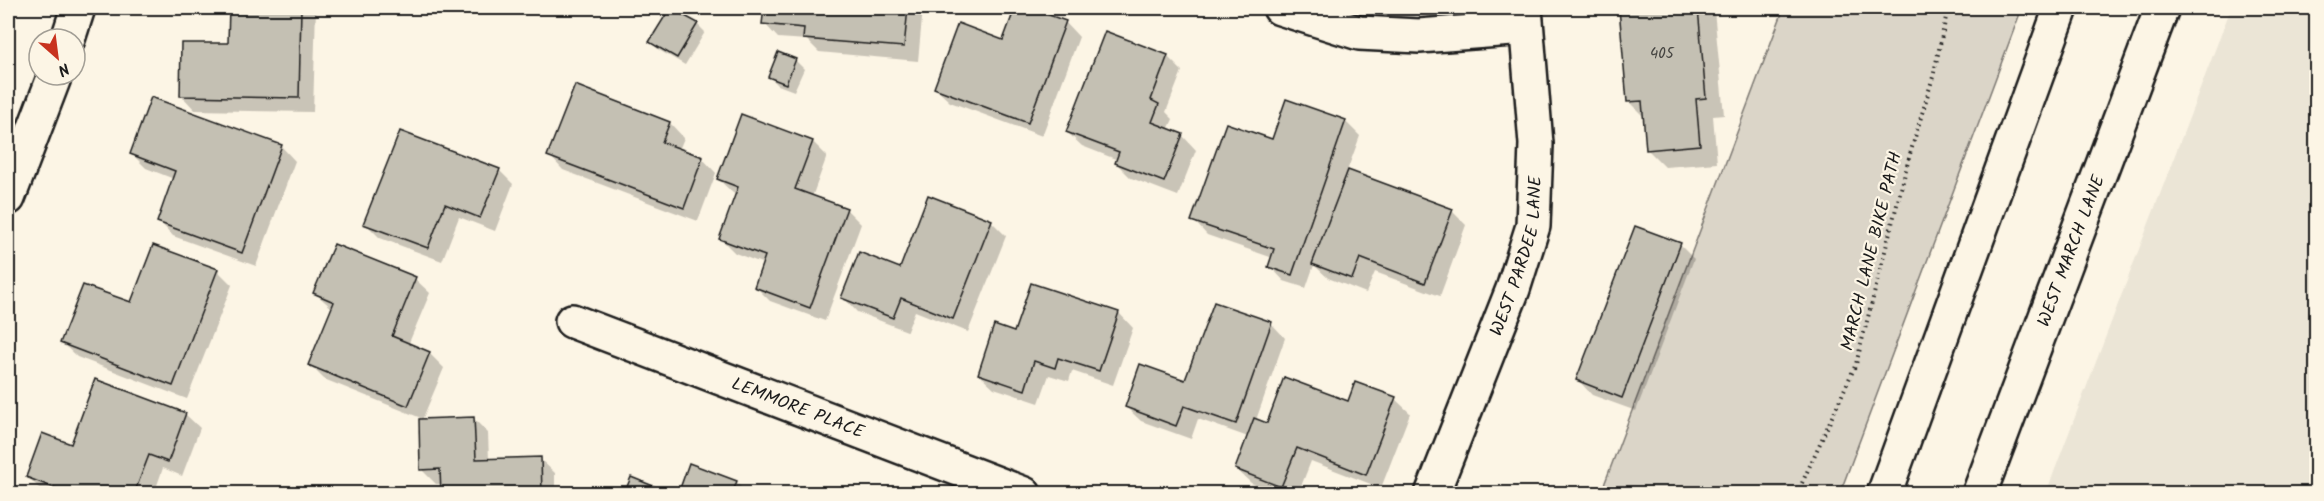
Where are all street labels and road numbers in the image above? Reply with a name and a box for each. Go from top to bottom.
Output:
street label: MARCH LANE BIKE PATH [1834,149,1911,354]
street label: WEST MARCH LANE [2030,171,2114,331]
street label: WEST PARDEE LANE [1483,175,1551,341]
street label: LEMMORE PLACE [727,370,868,448]

